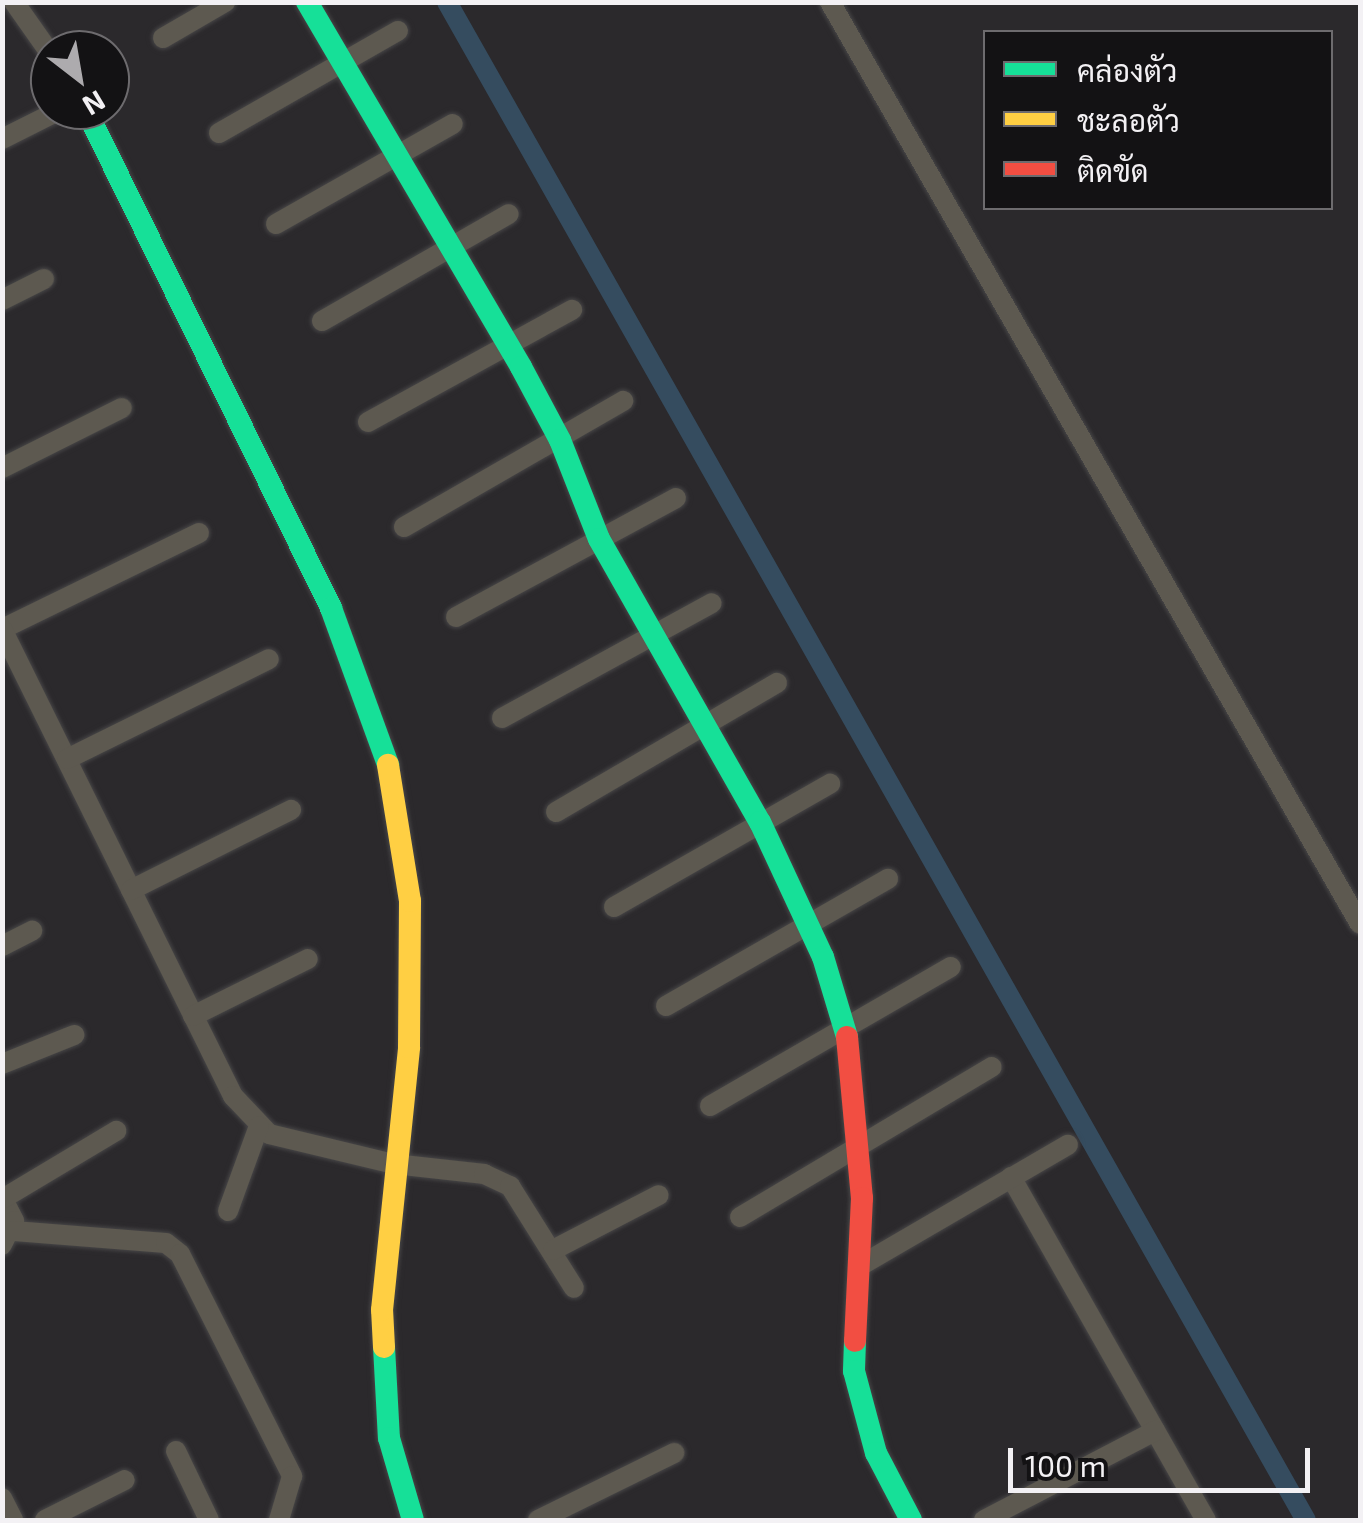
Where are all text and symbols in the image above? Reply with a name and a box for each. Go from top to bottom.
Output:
north arrow [30,30,130,130]
legend [983,30,1333,210]
text: คล่องตัว [1077,52,1177,88]
text: N [77,84,112,124]
text: ชะลอตัว [1077,102,1180,138]
text: ติดขัด [1077,152,1149,188]
scale bar [1013,1428,1316,1490]
text: 100 m [1025,1447,1106,1483]

